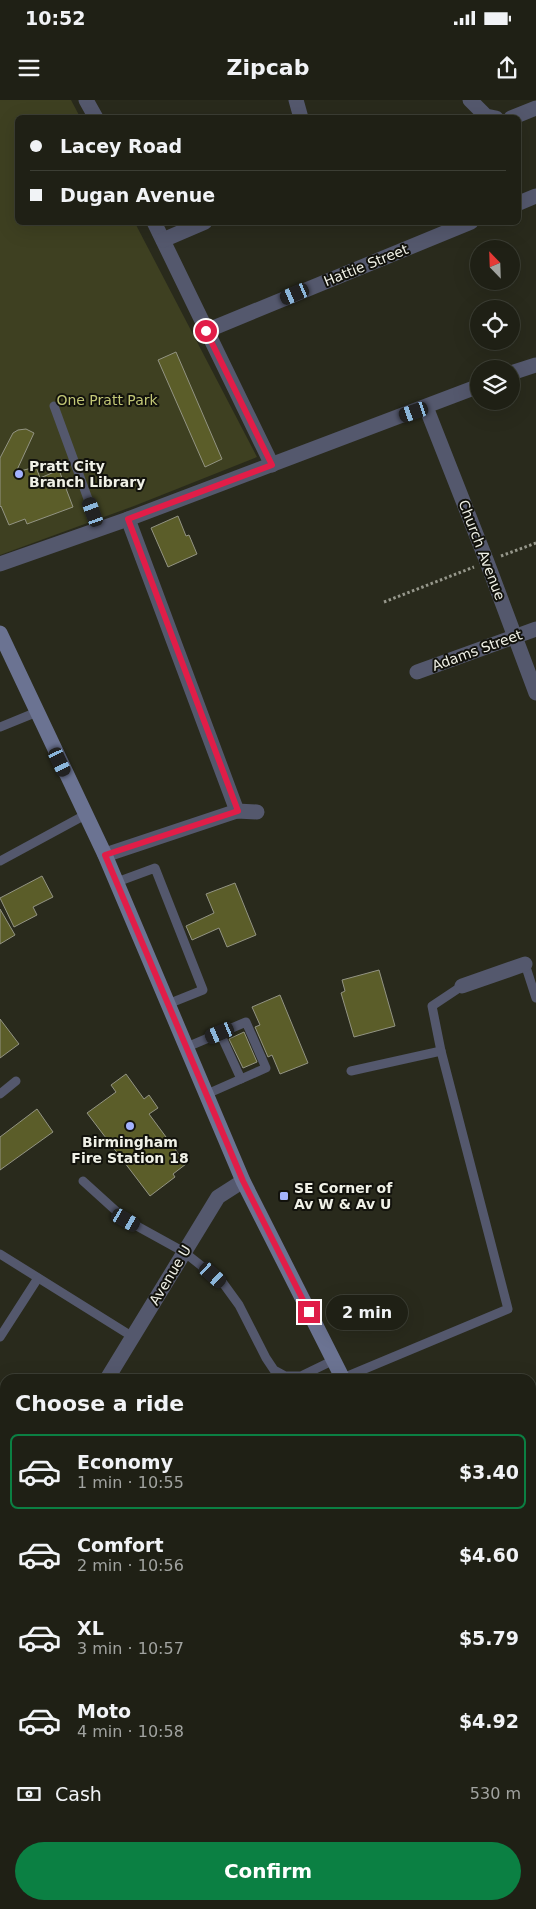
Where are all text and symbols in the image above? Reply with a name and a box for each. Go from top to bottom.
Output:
text: 10:52 [25,7,85,29]
icon: menu [15,54,43,82]
icon: share [493,54,521,82]
text: Zipcab [227,55,309,80]
text: Lacey Road [60,135,182,157]
text: Dugan Avenue [60,184,215,206]
north arrow [470,240,520,290]
map controls [470,240,520,410]
street label: Hattie Street [321,241,411,289]
car [278,281,311,307]
button: locate [470,300,520,350]
route start [195,320,217,342]
button: layers [470,360,520,410]
park label: One Pratt Park [56,392,158,408]
car [397,400,430,424]
place label: Pratt City Branch Library [29,458,145,490]
marker: Pratt City Branch Library [13,468,25,480]
car [80,495,105,529]
street label: Church Avenue [456,498,508,602]
street label: Adams Street [430,626,525,674]
car [46,745,73,779]
car [203,1020,236,1046]
marker: Birmingham Fire Station 18 [124,1120,136,1132]
place label: Birmingham Fire Station 18 [71,1134,189,1166]
place label: SE Corner of Av W & Av U [294,1180,393,1212]
marker: SE Corner of Av W & Av U [278,1190,290,1202]
car [109,1206,142,1234]
street label: Avenue U [146,1242,194,1308]
car [196,1259,229,1291]
callout: 2 min [326,1294,409,1330]
route end [298,1301,320,1323]
text: 2 min [342,1303,392,1322]
text: Choose a ride [15,1391,184,1416]
icon: car [17,1449,62,1494]
text: Economy [77,1451,173,1473]
text: $3.40 [459,1461,519,1483]
text: 1 min · 10:55 [77,1473,184,1492]
icon: car [17,1532,62,1577]
text: Comfort [77,1534,164,1556]
text: $4.60 [459,1544,519,1566]
text: 2 min · 10:56 [77,1556,184,1575]
icon: car [17,1615,62,1660]
text: XL [77,1617,104,1639]
text: $5.79 [459,1627,519,1649]
text: 3 min · 10:57 [77,1639,184,1658]
icon: car [17,1698,62,1743]
text: Moto [77,1700,131,1722]
text: $4.92 [459,1710,519,1732]
text: 4 min · 10:58 [77,1722,184,1741]
icon: cash [15,1780,43,1808]
text: Cash [55,1783,102,1805]
text: 530 m [470,1784,521,1803]
button: Confirm [15,1842,521,1900]

